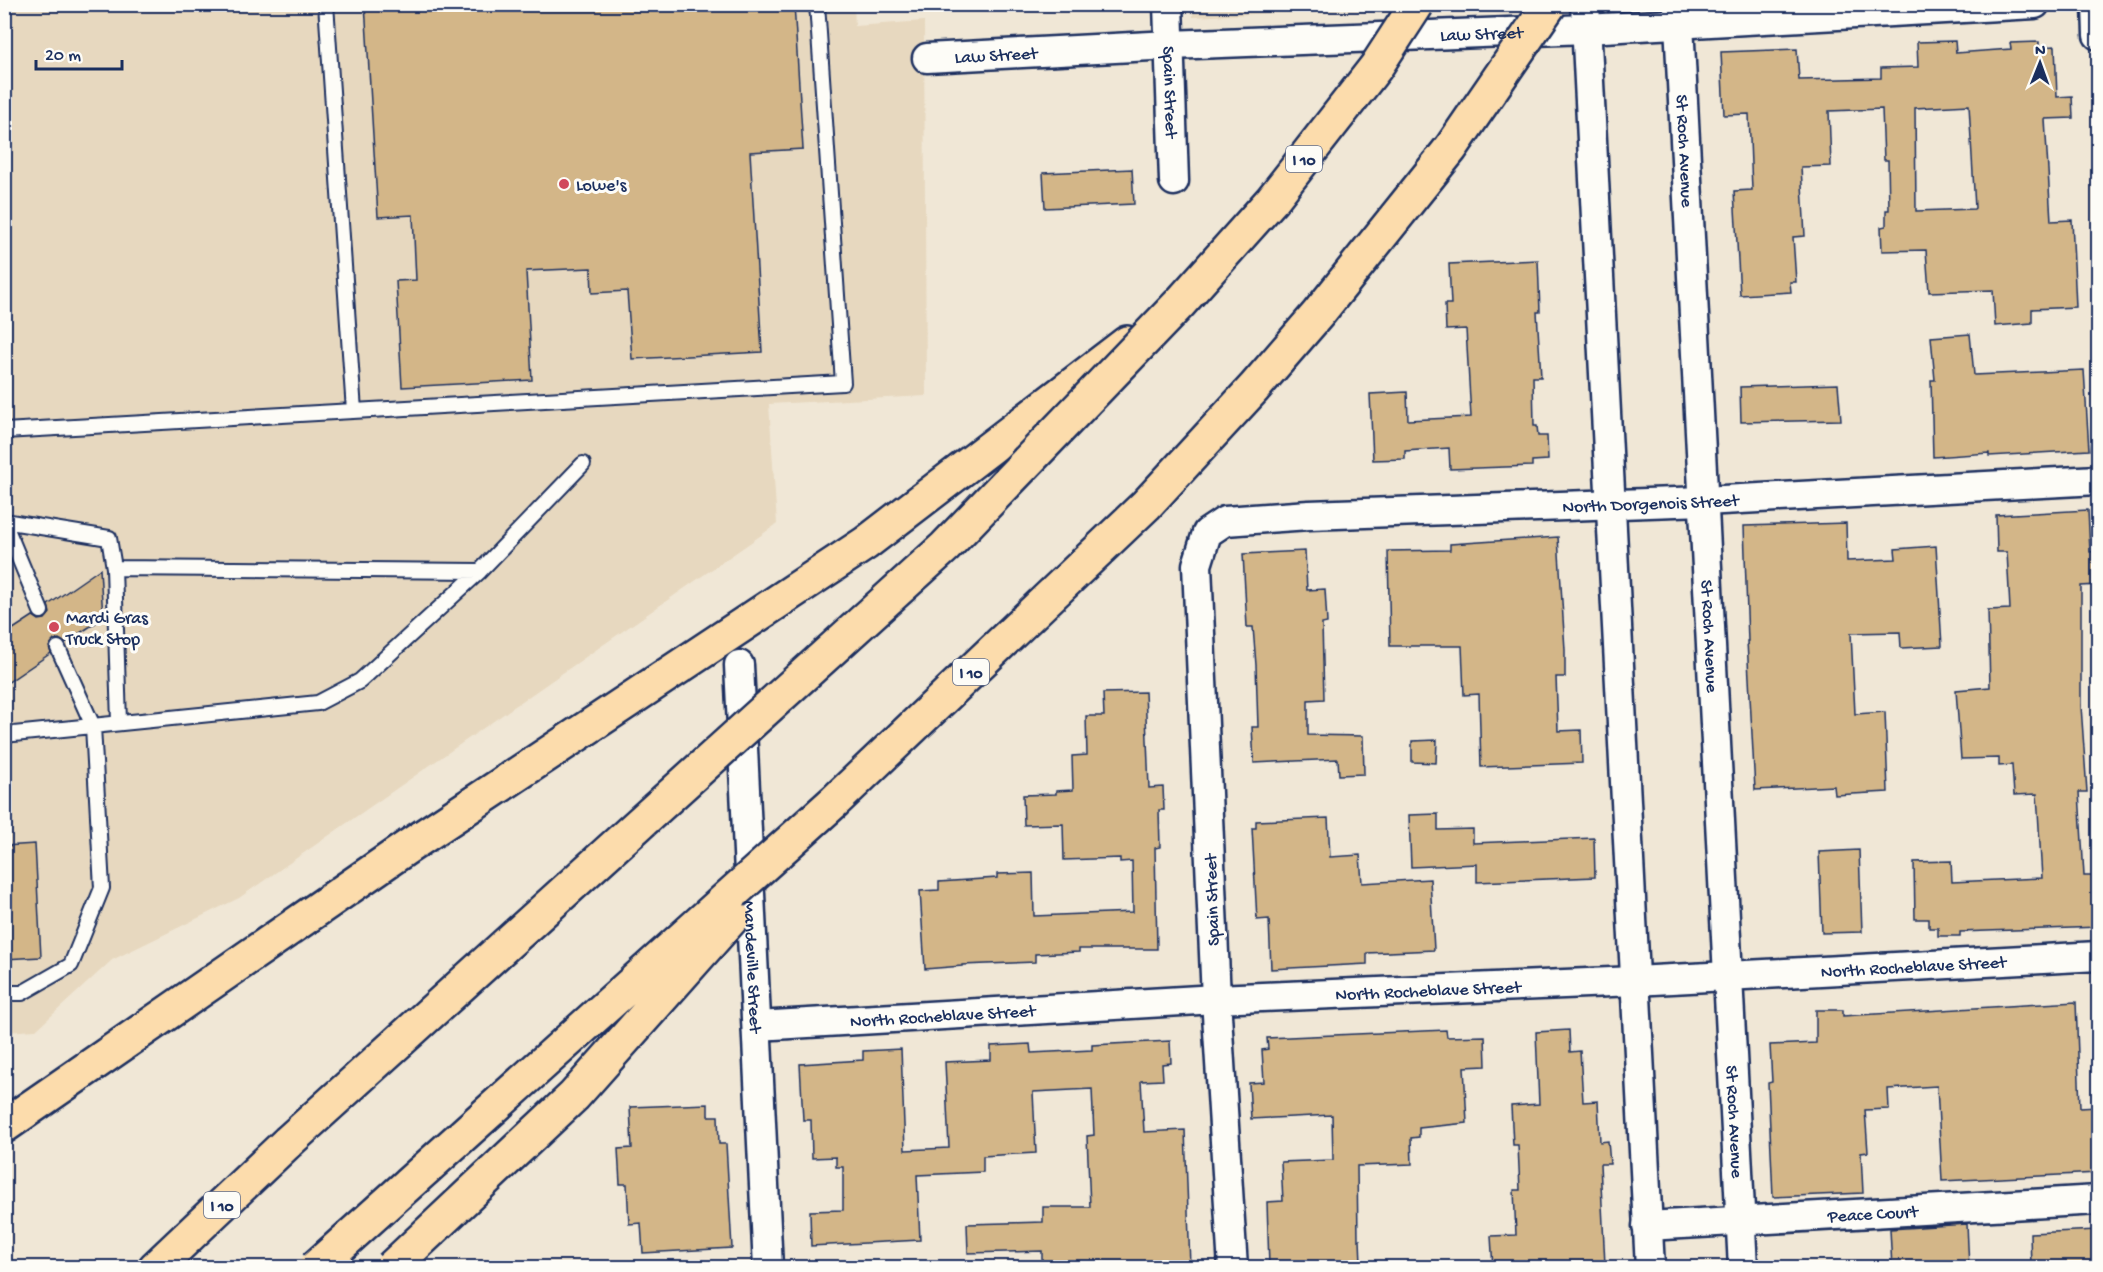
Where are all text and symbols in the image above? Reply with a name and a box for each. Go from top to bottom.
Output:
street label: Law Street [1440,23,1525,48]
scale bar [36,33,122,71]
north arrow [2010,33,2070,93]
text: N [2035,42,2046,61]
street label: Law Street [954,44,1040,70]
text: 20 m [45,46,81,67]
street label: Spain Street [1156,46,1181,140]
street label: St Roch Avenue [1670,94,1696,209]
road number: I 10 [1286,146,1322,172]
place label: Lowe's [576,176,628,197]
marker: Lowe's [557,177,571,191]
street label: North Dorgenois Street [1562,491,1741,519]
street label: St Roch Avenue [1695,579,1721,694]
place label: Mardi Gras Truck Stop [65,609,149,651]
marker: Mardi Gras Truck Stop [47,620,61,634]
road number: I 10 [953,659,989,685]
street label: Spain Street [1201,852,1226,946]
street label: Mandeville Street [737,900,765,1035]
street label: North Rocheblave Street [1820,953,2008,984]
street label: North Rocheblave Street [1335,978,1523,1007]
street label: North Rocheblave Street [850,1002,1038,1034]
street label: St Roch Avenue [1720,1065,1746,1179]
road number: I 10 [204,1192,240,1218]
street label: Peace Court [1826,1202,1920,1229]

